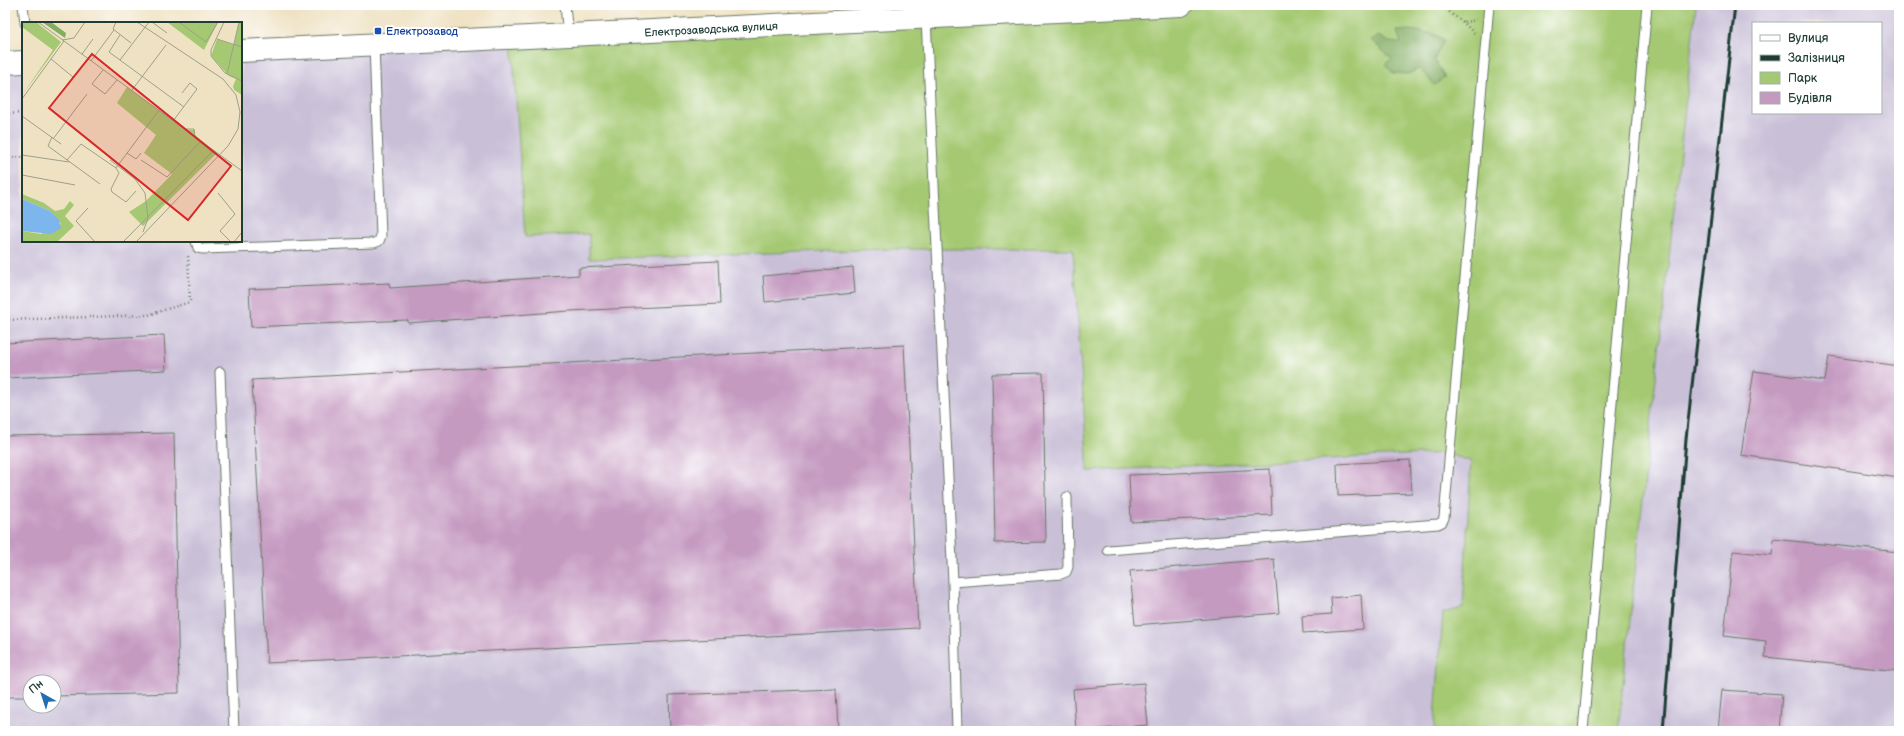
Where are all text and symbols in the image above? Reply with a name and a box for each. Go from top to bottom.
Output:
street label: Електрозаводська вулиця [644,20,778,39]
inset map [22,22,242,242]
legend [1752,22,1882,114]
place label: Електрозавод [386,25,458,38]
marker: Електрозавод [373,26,383,36]
text: Вулиця [1788,31,1829,46]
text: Залізниця [1788,51,1845,66]
text: Парк [1788,71,1818,86]
text: Будівля [1788,91,1832,106]
north arrow [22,674,62,714]
text: Пн [26,677,46,696]

